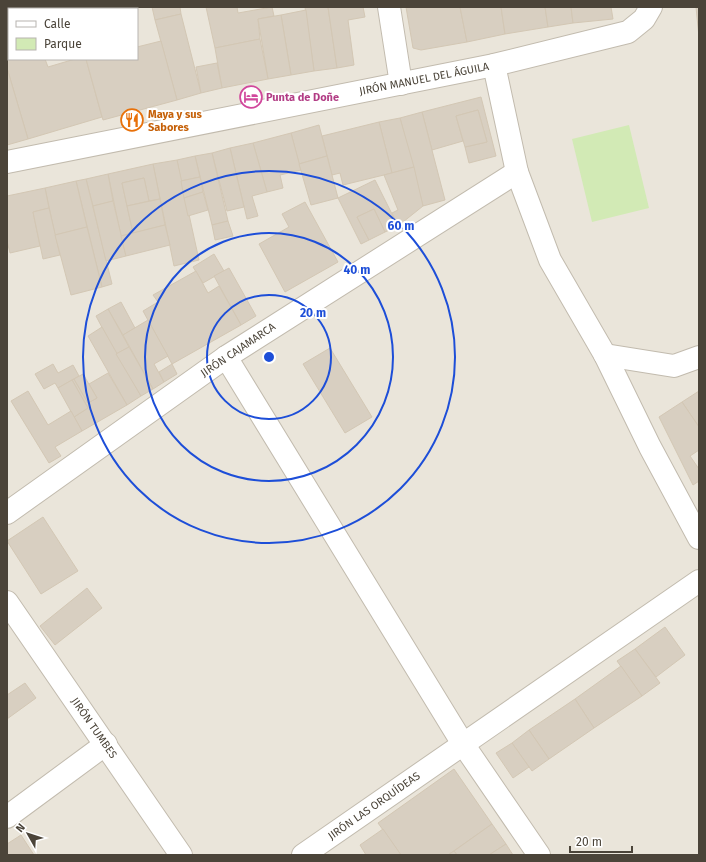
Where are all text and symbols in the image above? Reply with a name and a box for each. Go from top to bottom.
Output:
legend [8,8,138,60]
text: Calle [44,17,71,31]
text: Parque [44,37,82,51]
street label: JIRÓN MANUEL DEL ÁGUILA [358,59,491,98]
hotel icon: Punta de Doñe [238,84,264,110]
place label: Punta de Doñe [266,91,339,104]
restaurant icon: Maya y sus Sabores [119,107,145,133]
place label: Maya y sus Sabores [148,108,203,134]
text: 60 m [388,219,414,233]
text: 40 m [344,263,370,277]
text: 20 m [300,306,326,320]
street label: JIRÓN CAJAMARCA [198,319,278,380]
centre of rings [262,350,276,364]
street label: JIRÓN TUMBES [68,695,121,761]
street label: JIRÓN LAS ORQUÍDEAS [325,768,423,843]
north arrow [8,814,48,854]
text: N [13,821,28,835]
scale bar [570,828,632,854]
text: 20 m [576,835,602,849]

